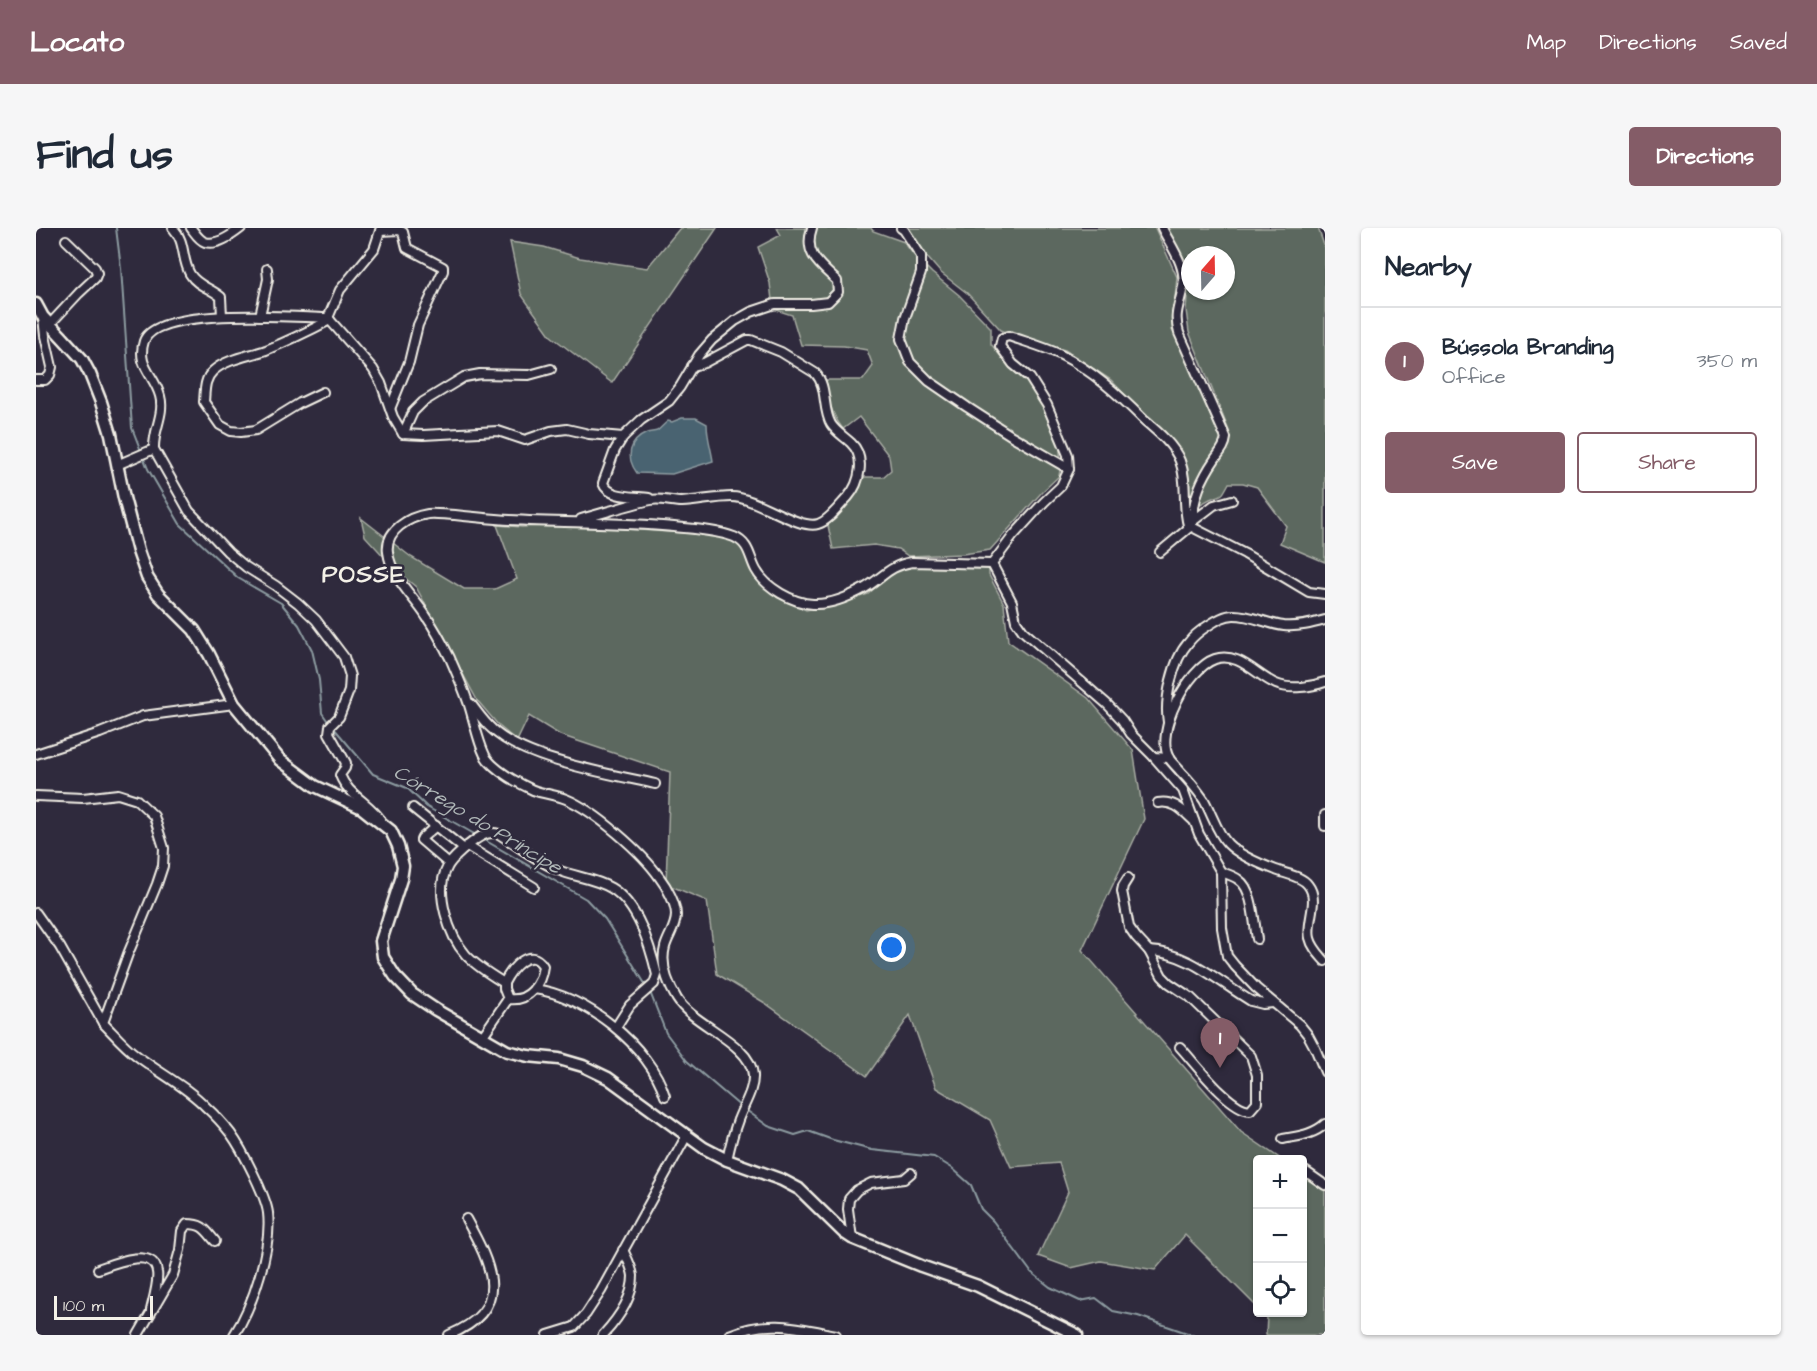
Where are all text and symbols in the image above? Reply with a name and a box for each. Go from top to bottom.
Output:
text: Locato [30,23,124,62]
text: Map [1526,28,1566,57]
text: Directions [1599,28,1697,57]
text: Saved [1730,28,1787,57]
text: Find us [36,127,173,185]
button: Directions [1629,127,1781,186]
north arrow [1181,246,1235,300]
text: Nearby [1385,249,1472,285]
text: Bússola Branding [1442,332,1614,363]
text: 1 [1403,347,1406,375]
text: 350 m [1696,347,1757,375]
text: Office [1442,363,1506,391]
button: Save [1385,432,1565,493]
button: Share [1577,432,1757,493]
district label: POSSE [322,558,406,592]
water label: Córrego do Príncipe [388,758,568,883]
your location [877,933,906,962]
pin: 1 [1200,1018,1240,1068]
map controls [1253,1155,1307,1317]
button: + [1253,1155,1307,1209]
button: − [1253,1209,1307,1263]
button: locate [1253,1263,1307,1317]
scale bar [54,1293,153,1320]
text: 100 m [63,1295,104,1317]

